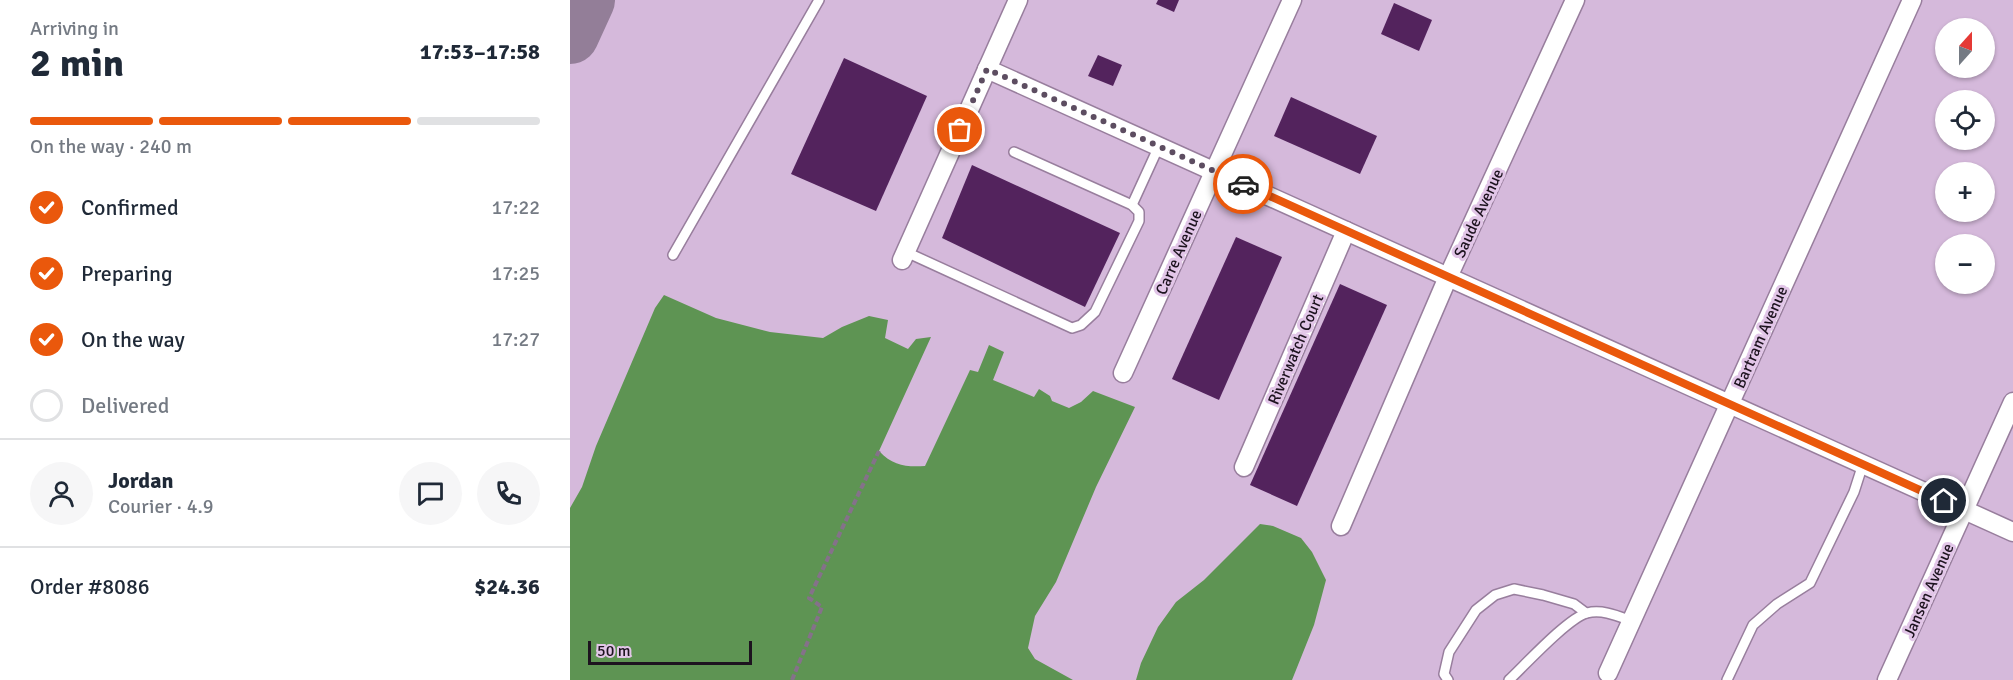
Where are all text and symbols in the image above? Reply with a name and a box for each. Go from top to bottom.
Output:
text: Arriving in [30,16,119,41]
north arrow [1935,18,1995,78]
map controls [1935,18,1995,294]
text: 17:53–17:58 [420,38,540,65]
text: 2 min [30,39,124,87]
button: locate [1935,90,1995,150]
pin [934,104,985,155]
icon: bag [943,113,976,146]
text: On the way · 240 m [30,134,192,159]
courier [1213,154,1273,214]
button: + [1935,162,1995,222]
street label: Saude Avenue [1450,166,1508,261]
icon: car [1227,168,1260,201]
icon: check [30,191,63,224]
text: Confirmed [81,194,179,221]
text: 17:22 [491,195,540,220]
street label: Carre Avenue [1151,207,1206,298]
button: − [1935,234,1995,294]
icon: check [30,257,63,290]
text: Preparing [81,260,173,287]
text: 17:25 [491,261,540,286]
street label: Bartram Avenue [1729,283,1792,392]
street label: Riverwatch Court [1264,291,1328,408]
icon: check [30,323,63,356]
text: On the way [81,326,185,353]
text: 17:27 [491,327,540,352]
text: Delivered [81,392,169,419]
button: person [30,462,93,525]
button: chat [399,462,462,525]
button: phone [477,462,540,525]
text: Jordan [108,467,174,494]
pin [1918,475,1969,526]
icon: home [1927,484,1960,517]
text: Courier · 4.9 [108,494,214,519]
street label: Jansen Avenue [1899,540,1959,641]
text: Order #8086 [30,573,150,600]
text: $24.36 [474,573,540,600]
scale bar [588,638,752,666]
text: 50 m [597,641,631,661]

